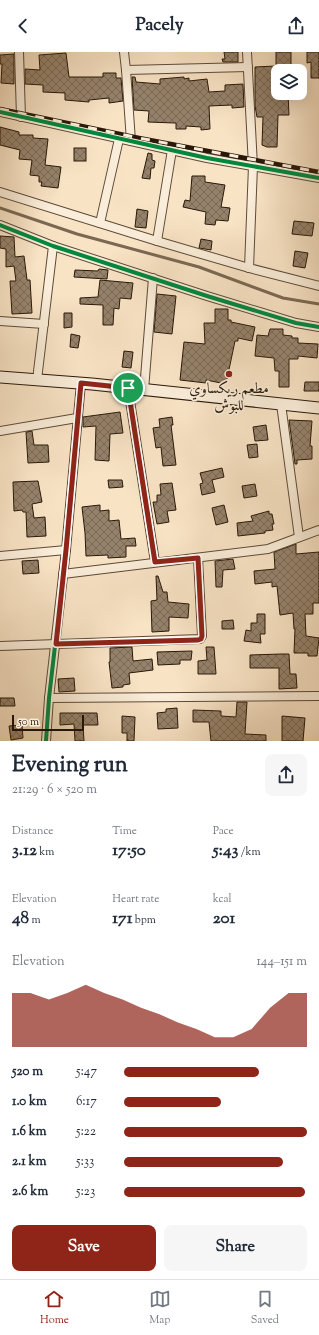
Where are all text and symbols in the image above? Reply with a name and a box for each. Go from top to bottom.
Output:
text: Pacely [135,13,184,39]
icon: back [12,15,34,37]
icon: share [285,15,307,37]
map controls [271,64,307,100]
button: layers [271,64,307,100]
marker: مطعم ريكساوي للبوش [224,369,234,379]
pin [111,371,145,405]
icon: arrive [117,377,139,399]
place label: مطعم ريكساوي للبوش [189,379,269,417]
scale bar [12,713,84,732]
text: 50 m [18,714,39,730]
text: Evening run [12,750,128,782]
button: share [265,754,307,796]
text: 21:29 · 6 × 520 m [12,781,97,799]
text: Distance [12,823,53,839]
text: Time [112,823,137,839]
text: Pace [213,823,234,839]
text: 3.12 [12,839,37,863]
text: 17:50 [112,839,146,863]
text: 5:43 [213,839,238,863]
text: km [37,844,54,860]
text: /km [238,844,261,860]
text: Elevation [12,891,57,907]
text: Heart rate [112,891,159,907]
text: kcal [213,891,232,907]
text: 48 [12,907,29,931]
text: 171 [112,907,132,931]
text: 201 [213,907,235,931]
text: m [29,912,41,928]
text: bpm [132,912,156,928]
text: Elevation [12,953,65,971]
text: 144–151 m [256,953,307,971]
text: 520 m [12,1063,43,1081]
text: 5:47 [76,1063,97,1081]
text: 1.0 km [12,1093,47,1111]
text: 6:17 [76,1093,97,1111]
text: 1.6 km [12,1123,47,1141]
text: 5:22 [76,1123,96,1141]
text: 2.1 km [12,1153,46,1171]
text: 5:33 [76,1153,94,1171]
text: 2.6 km [12,1183,48,1201]
text: 5:23 [76,1183,95,1201]
button: Save [12,1225,156,1271]
button: Share [164,1225,307,1271]
tab: Home [40,1288,69,1328]
tab: Map [149,1288,171,1328]
tab: Saved [251,1288,279,1328]

